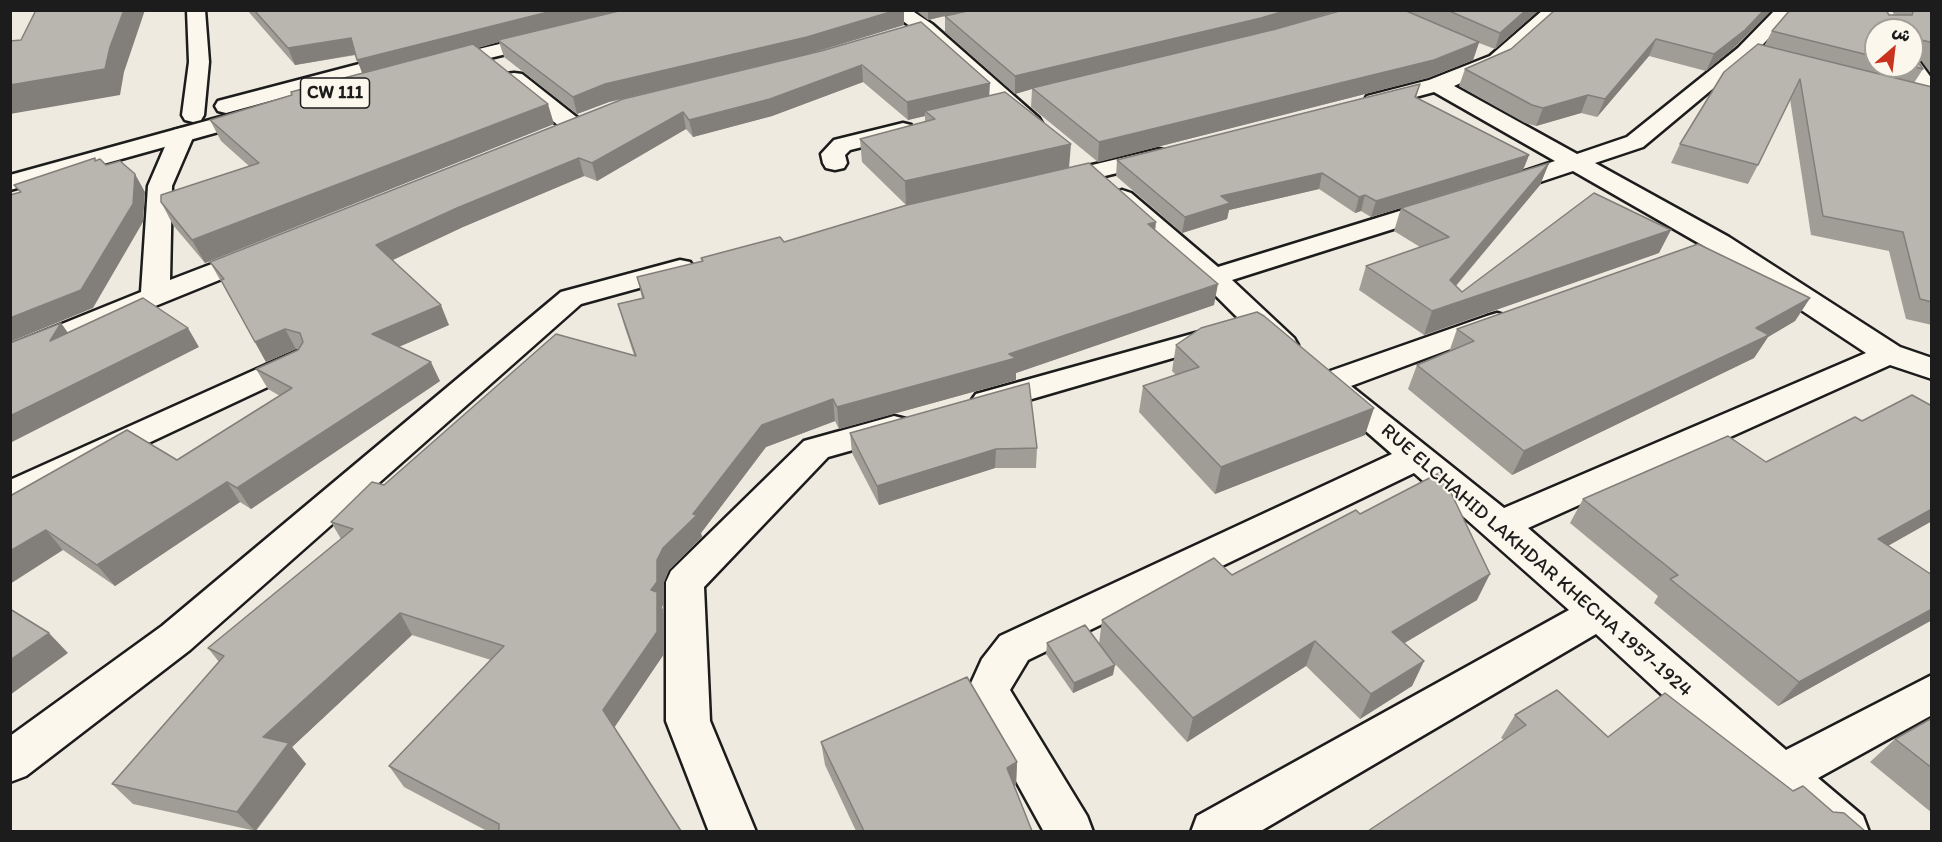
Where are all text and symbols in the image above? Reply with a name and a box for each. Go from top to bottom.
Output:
north arrow [1864,18,1924,78]
text: ش [1890,21,1914,46]
road number: CW 111 [300,78,370,108]
street label: RUE ELCHAHID LAKHDAR KHECHA 1957-1924 [1376,419,1696,703]

